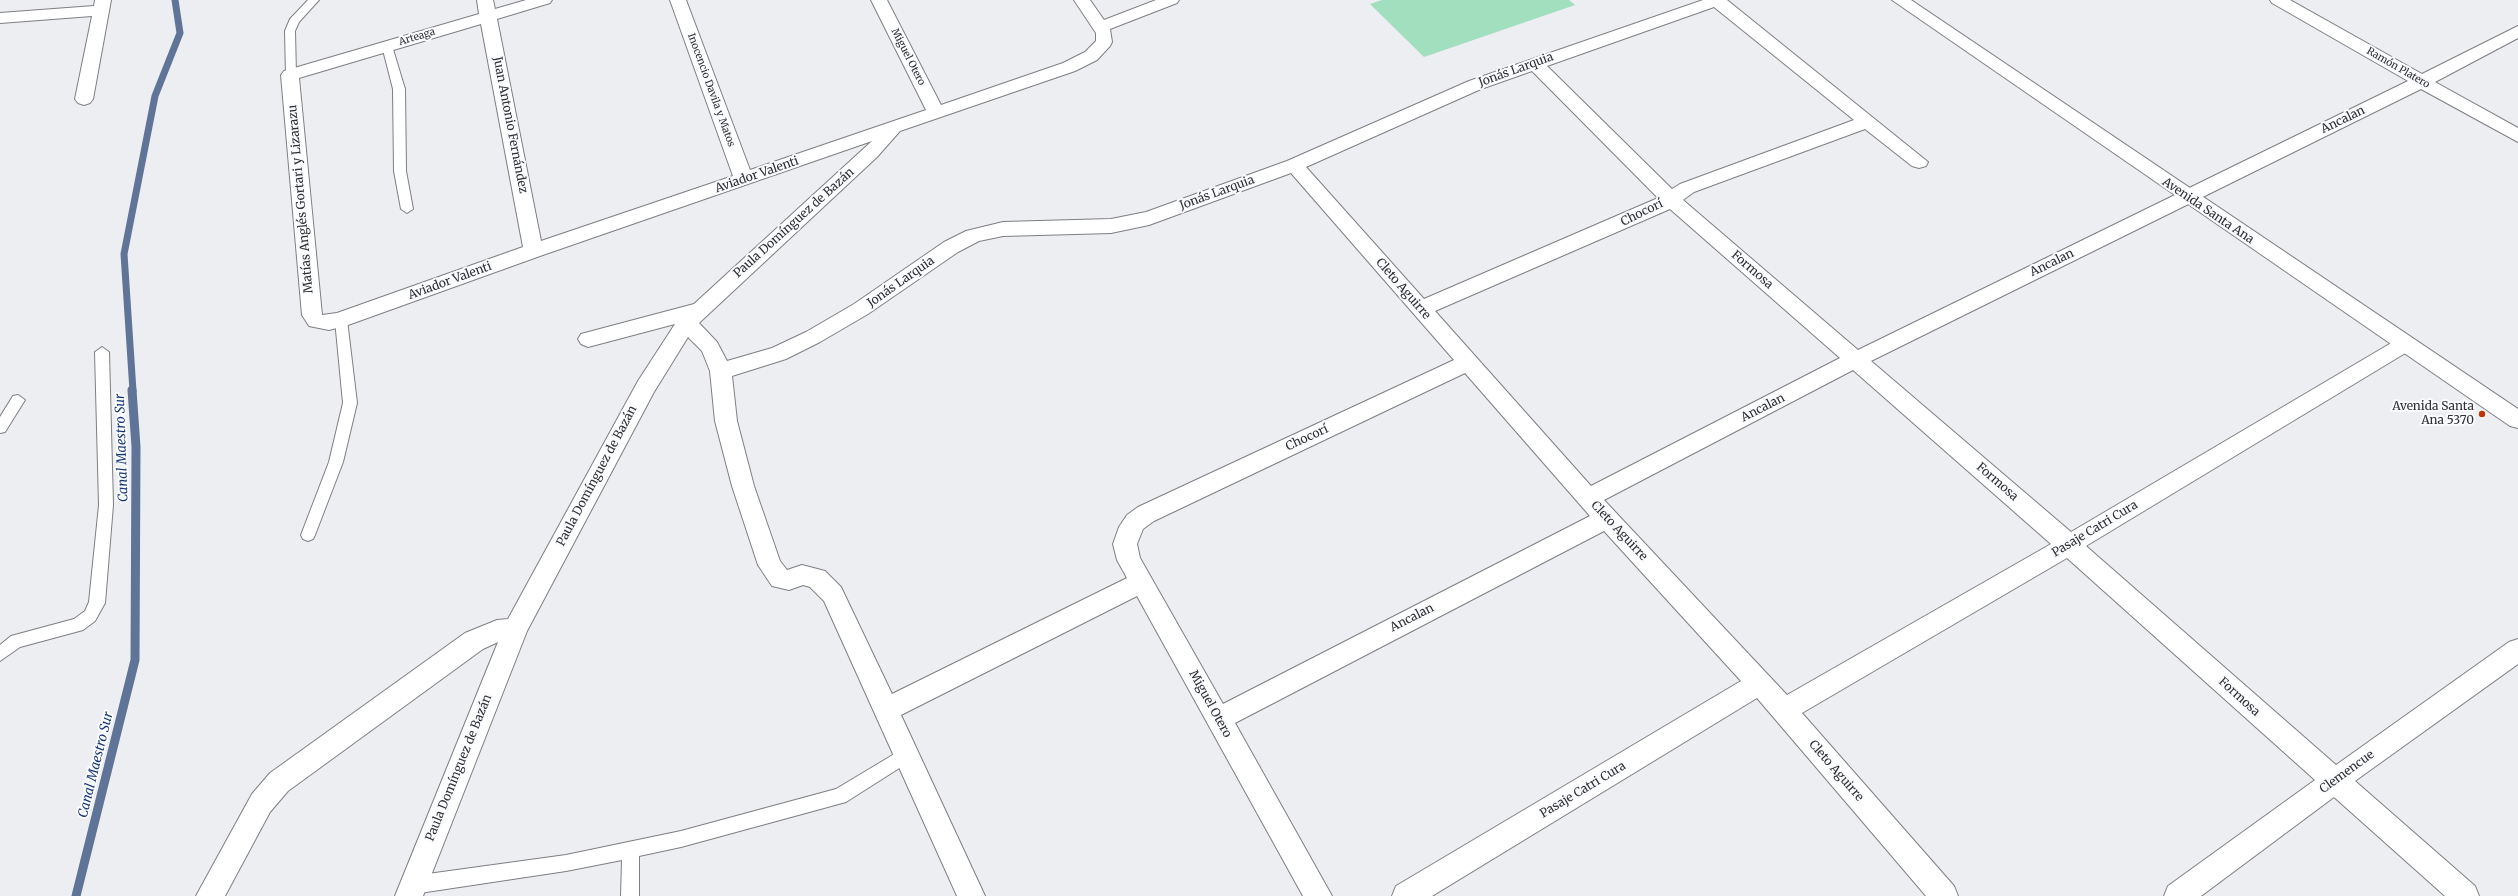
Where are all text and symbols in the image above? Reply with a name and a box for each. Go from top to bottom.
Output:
street label: Arteaga [397,26,437,48]
street label: Miguel Otero [888,26,928,88]
street label: Inocencio Davila y Matos [685,32,737,148]
street label: Ramón Platero [2364,45,2432,91]
street label: Jonás Larquia [1477,50,1555,90]
street label: Juan Antonio Fernández [490,55,530,195]
street label: Ancalan [2319,103,2367,137]
street label: Matías Anglés Gortari y Lizarazu [286,104,316,294]
street label: Aviador Valenti [713,154,801,196]
street label: Paula Domínguez de Bazán [731,165,857,281]
street label: Jonás Larquia [1178,173,1256,213]
street label: Avenida Santa Ana [2159,175,2257,247]
street label: Chocorí [1619,197,1665,229]
street label: Ancalan [2028,246,2076,280]
street label: Formosa [1728,248,1776,292]
street label: Jonás Larquia [865,254,937,310]
street label: Cleto Aguirre [1373,256,1433,322]
street label: Aviador Valenti [406,259,494,303]
street label: Ancalan [1739,391,1787,425]
water label: Canal Maestro Sur [112,394,132,502]
place label: Avenida Santa Ana 5370 [2392,400,2474,428]
street label: Paula Domínguez de Bazán [554,403,640,549]
marker: Avenida Santa Ana 5370 [2477,409,2487,419]
street label: Chocorí [1283,422,1331,454]
street label: Formosa [1973,460,2021,504]
street label: Cleto Aguirre [1588,498,1650,564]
street label: Pasaje Catri Cura [2050,498,2140,560]
street label: Ancalan [1388,601,1436,635]
street label: Miguel Otero [1186,668,1234,740]
street label: Formosa [2215,675,2263,719]
street label: Paula Domínguez de Bazán [423,693,495,843]
water label: Canal Maestro Sur [75,710,117,820]
street label: Cleto Aguirre [1806,738,1866,804]
street label: Clemencue [2317,747,2377,797]
street label: Pasaje Catri Cura [1538,759,1628,821]

